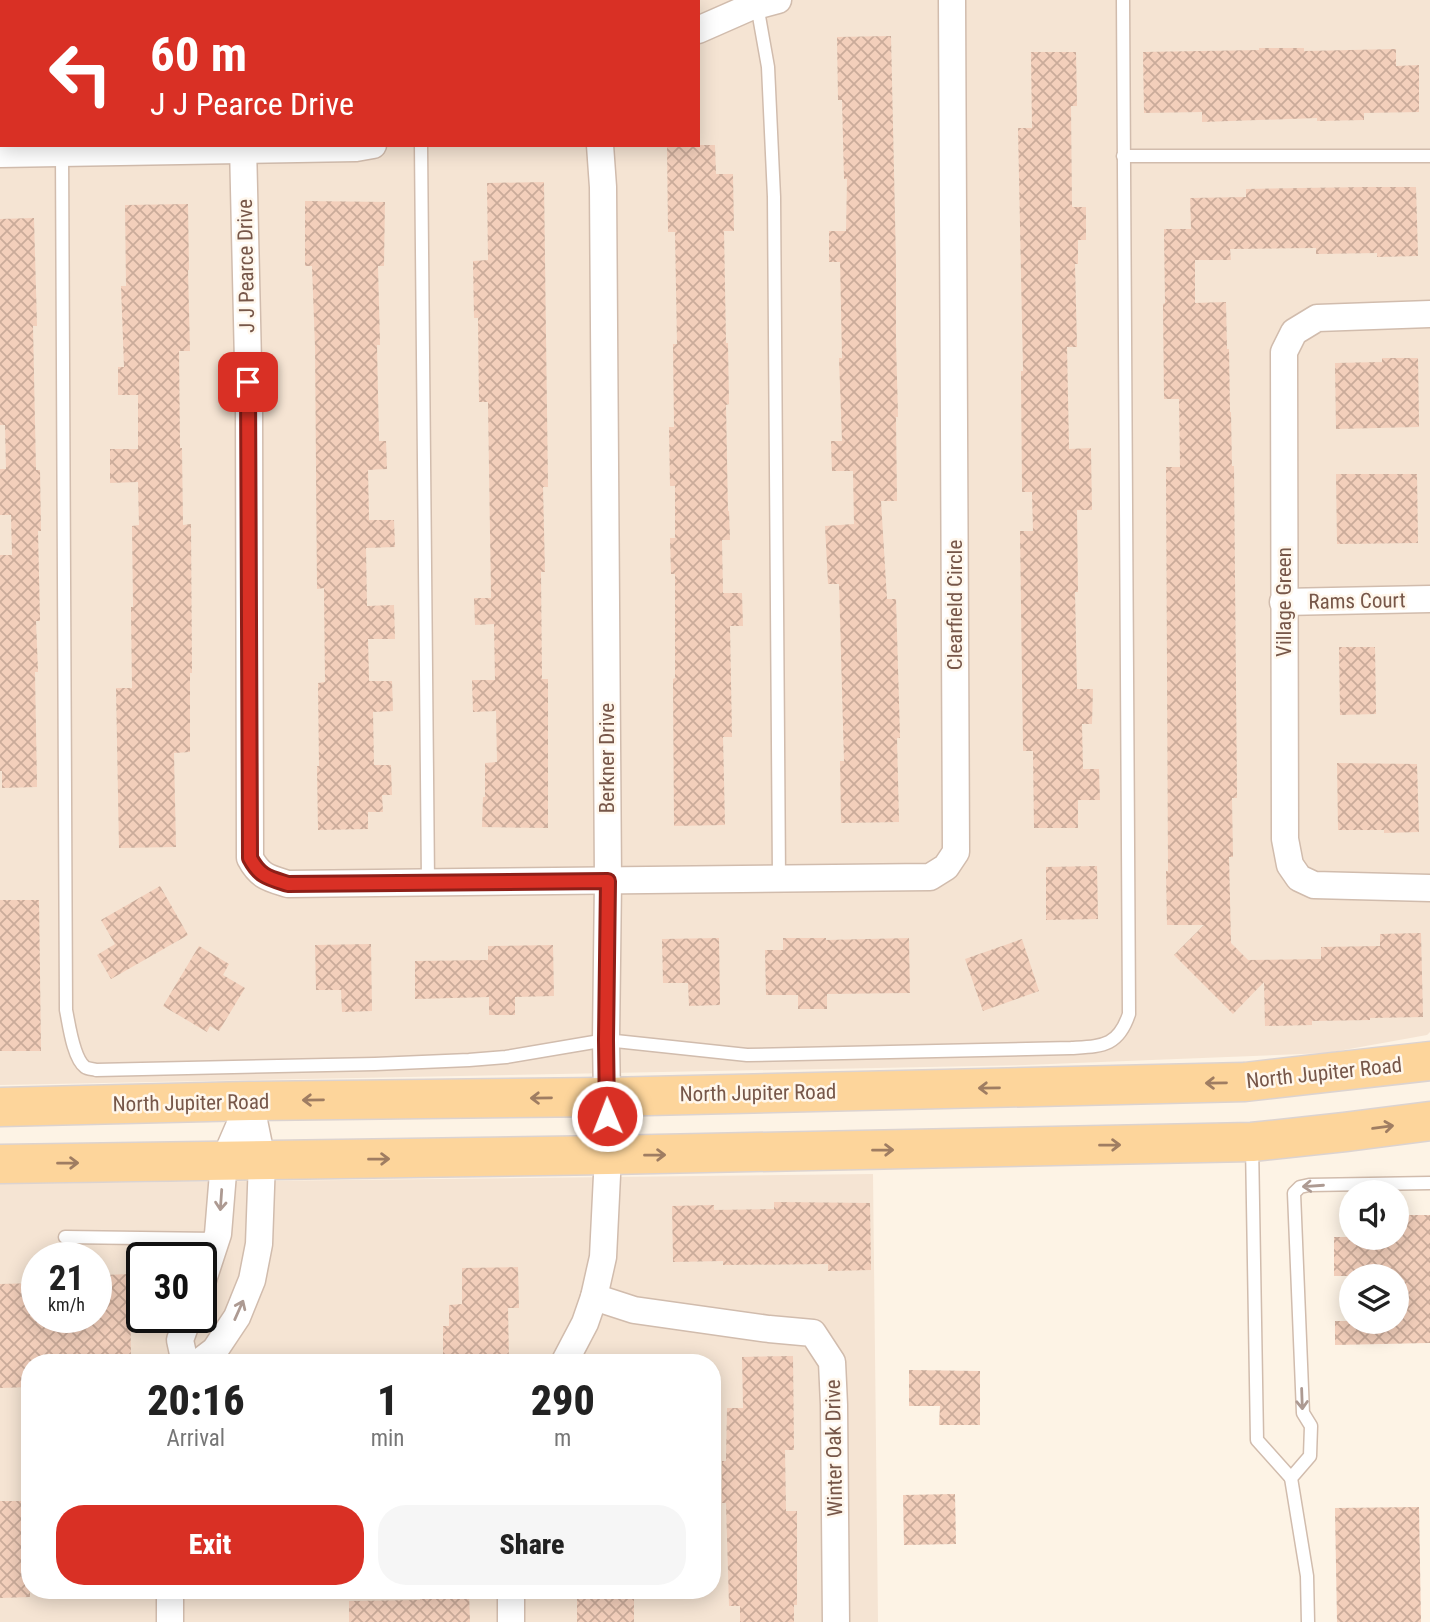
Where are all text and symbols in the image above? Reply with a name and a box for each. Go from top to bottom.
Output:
text: 60 m [150,26,247,83]
icon: left [35,28,126,119]
text: J J Pearce Drive [150,85,354,123]
street label: J J Pearce Drive [233,199,259,333]
pin [218,352,278,412]
icon: arrive [229,363,267,401]
street label: Clearfield Circle [943,540,967,670]
street label: Village Green [1272,547,1296,657]
street label: Rams Court [1308,588,1406,614]
street label: Berkner Drive [595,703,619,813]
street label: North Jupiter Road [1245,1053,1403,1093]
one-way arrow [1205,1076,1228,1090]
position arrow [570,1079,644,1153]
street label: North Jupiter Road [680,1080,836,1106]
one-way arrow [977,1081,1000,1095]
street label: North Jupiter Road [113,1090,269,1116]
one-way arrow [529,1091,552,1105]
one-way arrow [302,1093,325,1107]
one-way arrow [1371,1121,1394,1134]
one-way arrow [1099,1138,1122,1152]
one-way arrow [871,1143,894,1157]
one-way arrow [644,1148,667,1161]
one-way arrow [367,1152,390,1165]
one-way arrow [56,1156,79,1170]
one-way arrow [1302,1180,1325,1193]
map controls [1339,1180,1409,1334]
button: sound [1339,1180,1409,1250]
one-way arrow [214,1188,227,1211]
speed limit sign: 30 [126,1242,217,1333]
text: 21 [49,1258,84,1299]
button: layers [1339,1264,1409,1334]
text: km/h [48,1294,85,1315]
one-way arrow [233,1300,246,1321]
text: 20:16 [147,1376,244,1425]
text: 1 [377,1376,398,1425]
text: 290 [531,1376,595,1425]
street label: Winter Oak Drive [821,1379,847,1517]
one-way arrow [1296,1388,1309,1411]
text: Arrival [167,1425,225,1452]
text: min [371,1425,404,1452]
text: m [554,1425,571,1452]
button: Exit [56,1505,364,1585]
button: Share [378,1505,686,1585]

